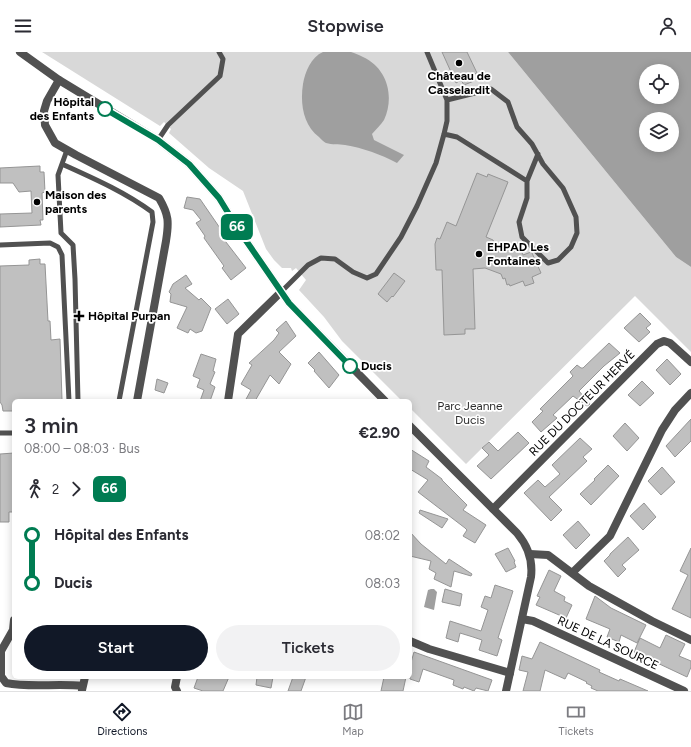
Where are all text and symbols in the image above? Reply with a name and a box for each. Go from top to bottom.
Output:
icon: menu [12,15,34,37]
text: Stopwise [307,15,384,37]
icon: person [657,15,679,37]
marker: Château de Casselardit [454,58,464,68]
map controls [639,64,679,152]
button: locate [639,64,679,104]
place label: Château de Casselardit [427,69,491,97]
place label: Hôpital des Enfants [30,95,94,123]
marker: Hôpital des Enfants [97,101,113,117]
button: layers [639,112,679,152]
place label: Maison des parents [45,188,107,216]
marker: Maison des parents [32,197,42,207]
line badge: 66 [219,214,255,240]
text: 66 [229,218,245,235]
place label: EHPAD Les Fontaines [487,240,549,268]
marker: EHPAD Les Fontaines [474,249,484,259]
place label: Hôpital Purpan [88,309,170,323]
marker: Hôpital Purpan [73,310,85,322]
street label: RUE DU DOCTEUR HERVÉ [526,347,638,459]
marker: Ducis [342,358,358,374]
place label: Ducis [361,359,392,373]
park label: Parc Jeanne Ducis [437,399,503,427]
text: 3 min [24,412,78,439]
text: €2.90 [359,424,400,442]
text: 08:00 – 08:03 · Bus [24,441,140,456]
icon: walk [24,478,46,500]
icon: forward [65,478,87,500]
text: 66 [101,480,118,497]
text: 2 [52,482,59,497]
text: Hôpital des Enfants [54,526,188,544]
text: 08:02 [365,528,400,543]
text: Ducis [54,574,92,592]
text: 08:03 [365,576,400,591]
street label: RUE DE LA SOURCE [555,613,661,673]
button: Start [24,625,208,671]
button: Tickets [216,625,400,671]
tab: Directions [97,701,147,738]
tab: Map [342,701,364,738]
tab: Tickets [559,701,594,738]

